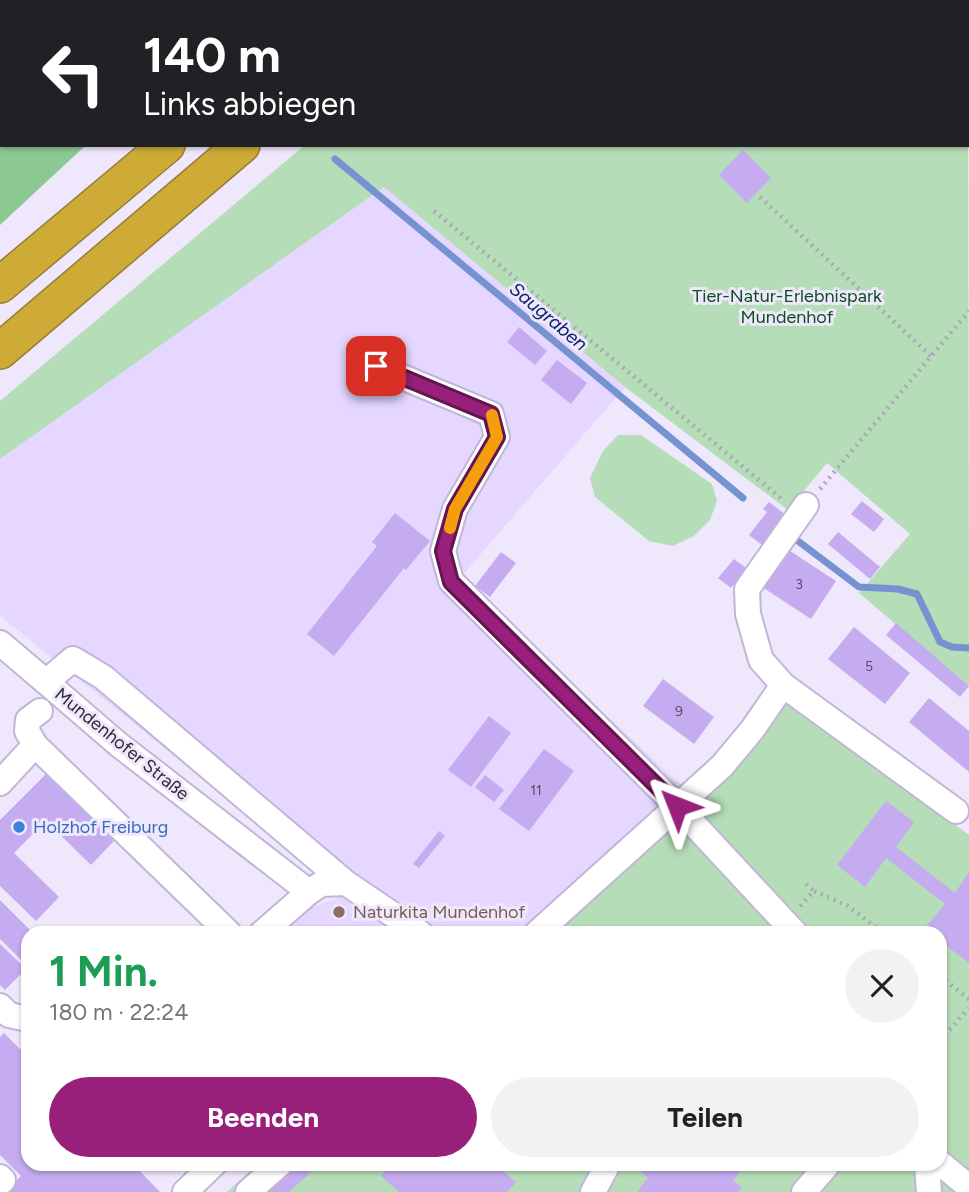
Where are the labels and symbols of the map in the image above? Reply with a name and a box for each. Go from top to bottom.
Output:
water label: Saugraben [505,277,593,356]
park label: Tier-Natur-Erlebnispark Mundenhof [692,285,882,328]
pin [346,336,406,396]
house number: 3 [795,576,803,593]
house number: 5 [865,658,873,675]
street label: Mundenhofer Straße [50,683,194,805]
house number: 9 [675,703,683,720]
position arrow [640,769,714,843]
house number: 11 [530,782,542,799]
place label: Holzhof Freiburg [33,816,168,838]
marker: Holzhof Freiburg [11,819,27,835]
place label: Naturkita Mundenhof [353,901,526,923]
marker: Naturkita Mundenhof [331,904,347,920]

